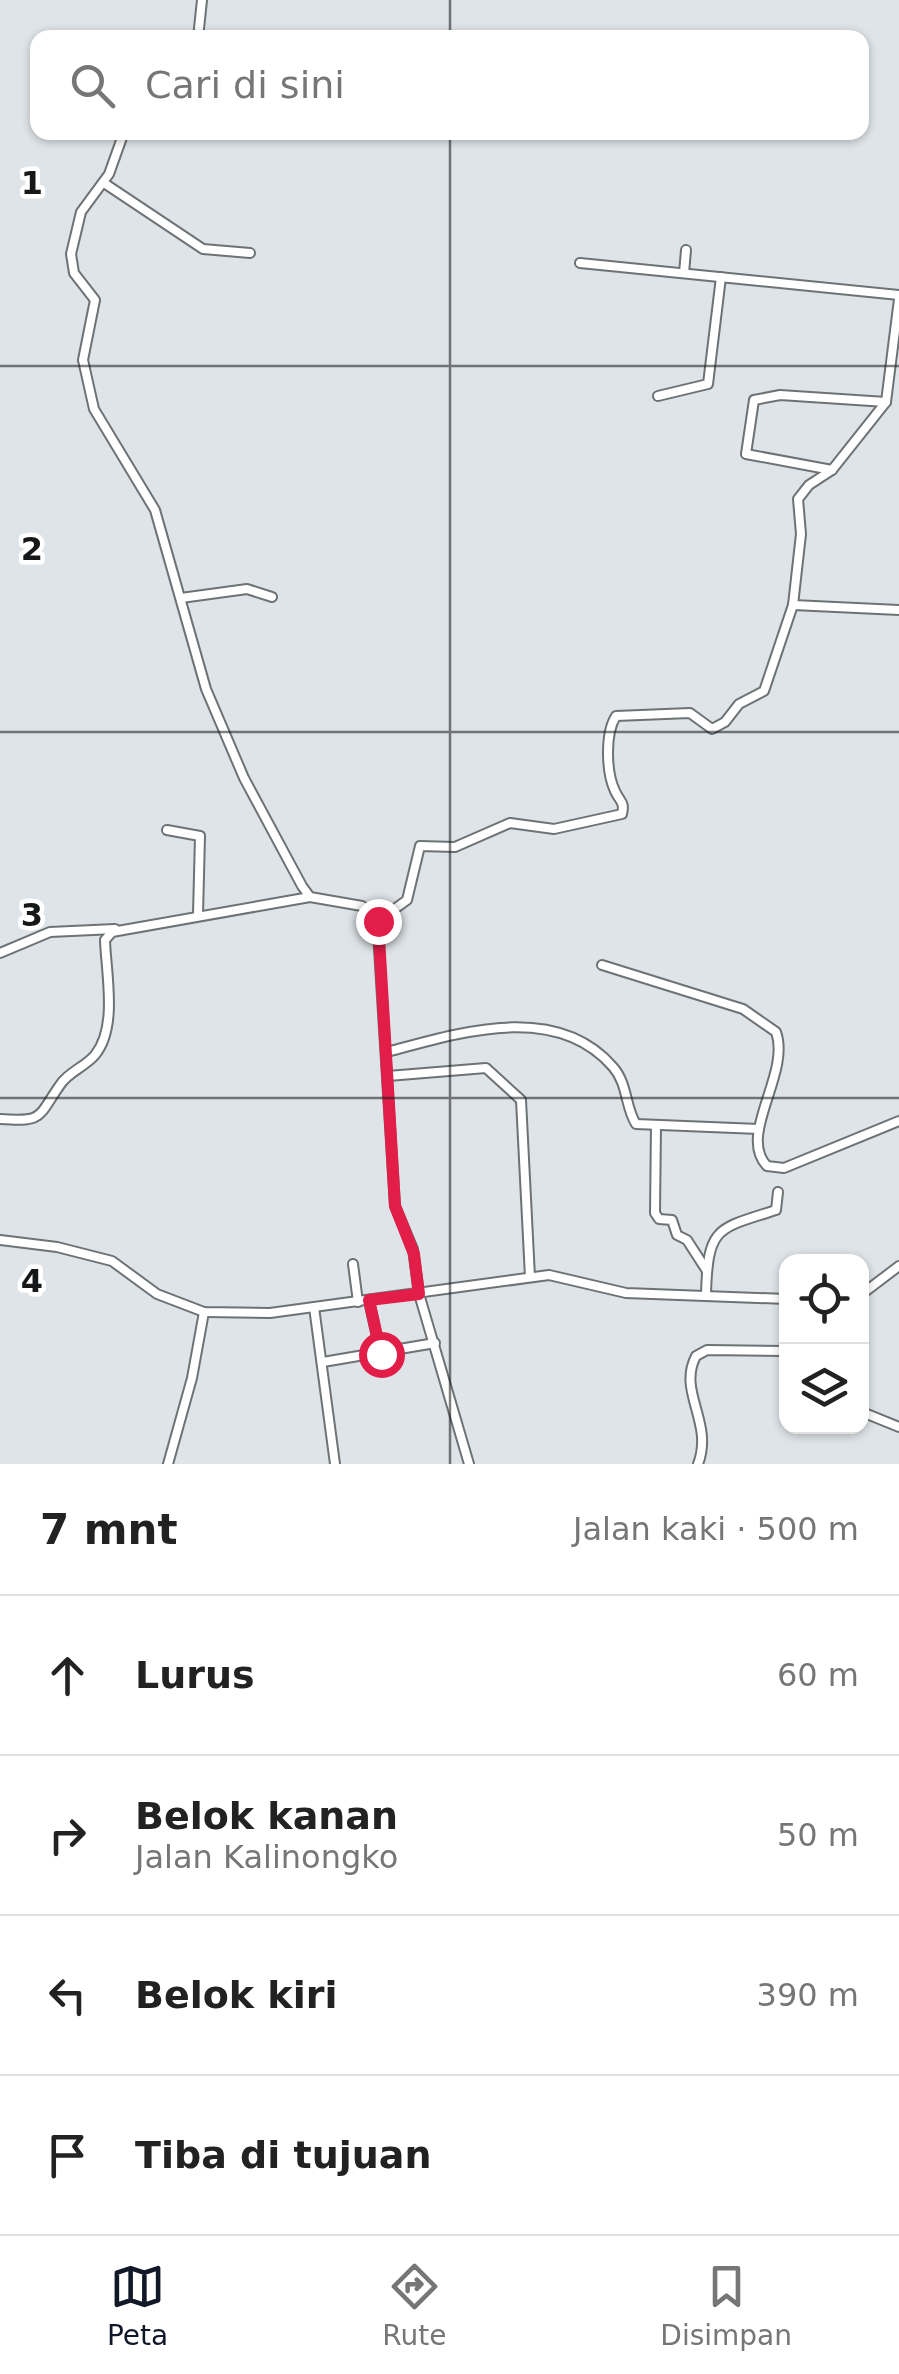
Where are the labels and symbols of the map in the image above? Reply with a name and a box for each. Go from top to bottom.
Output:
text: 1 [21,164,43,202]
text: 2 [21,530,43,568]
text: 3 [21,896,43,934]
route end [356,899,402,945]
text: 4 [21,1262,43,1300]
route start [359,1332,405,1378]

